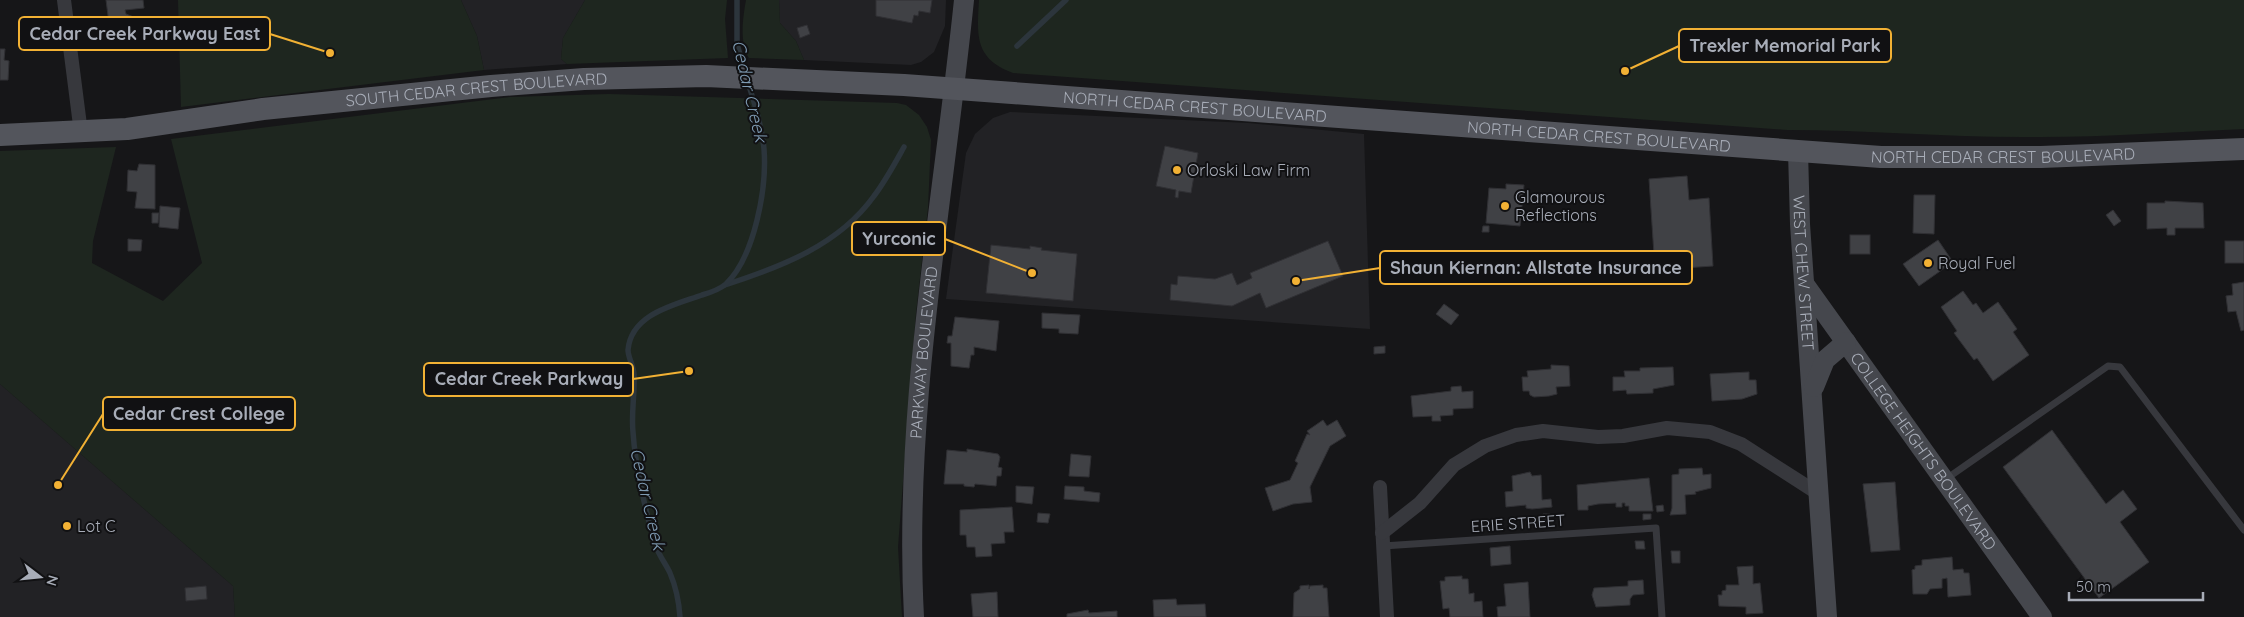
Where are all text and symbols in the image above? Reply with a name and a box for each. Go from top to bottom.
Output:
callout: Cedar Creek Parkway East [19,17,270,50]
text: Cedar Creek Parkway East [29,22,261,45]
callout: Trexler Memorial Park [1679,29,1891,62]
text: Trexler Memorial Park [1689,34,1881,57]
water label: Cedar Creek [727,38,773,146]
street label: SOUTH CEDAR CREST BOULEVARD [345,68,607,111]
street label: NORTH CEDAR CREST BOULEVARD [1062,87,1327,126]
street label: NORTH CEDAR CREST BOULEVARD [1466,117,1731,156]
street label: NORTH CEDAR CREST BOULEVARD [1870,143,2136,167]
place label: Orloski Law Firm [1187,160,1310,180]
marker: Orloski Law Firm [1171,164,1183,176]
place label: Glamourous Reflections [1515,187,1605,225]
street label: WEST CHEW STREET [1789,195,1819,352]
marker: Glamourous Reflections [1499,200,1511,212]
callout: Yurconic [852,222,945,255]
text: Yurconic [862,227,936,250]
callout: Shaun Kiernan: Allstate Insurance [1380,251,1692,284]
place label: Royal Fuel [1938,253,2016,273]
text: Shaun Kiernan: Allstate Insurance [1390,256,1682,279]
marker: Royal Fuel [1922,257,1934,269]
street label: PARKWAY BOULEVARD [906,265,942,439]
street label: COLLEGE HEIGHTS BOULEVARD [1846,348,2001,554]
callout: Cedar Creek Parkway [424,363,633,396]
text: Cedar Creek Parkway [435,367,623,390]
callout: Cedar Crest College [103,397,295,430]
text: Cedar Crest College [113,402,285,425]
water label: Cedar Creek [625,446,671,554]
street label: ERIE STREET [1470,510,1566,536]
place label: Lot C [77,516,115,536]
marker: Lot C [61,520,73,532]
north arrow [15,552,65,602]
scale bar [2069,570,2203,602]
text: N [42,573,63,588]
text: 50 m [2076,577,2111,596]

